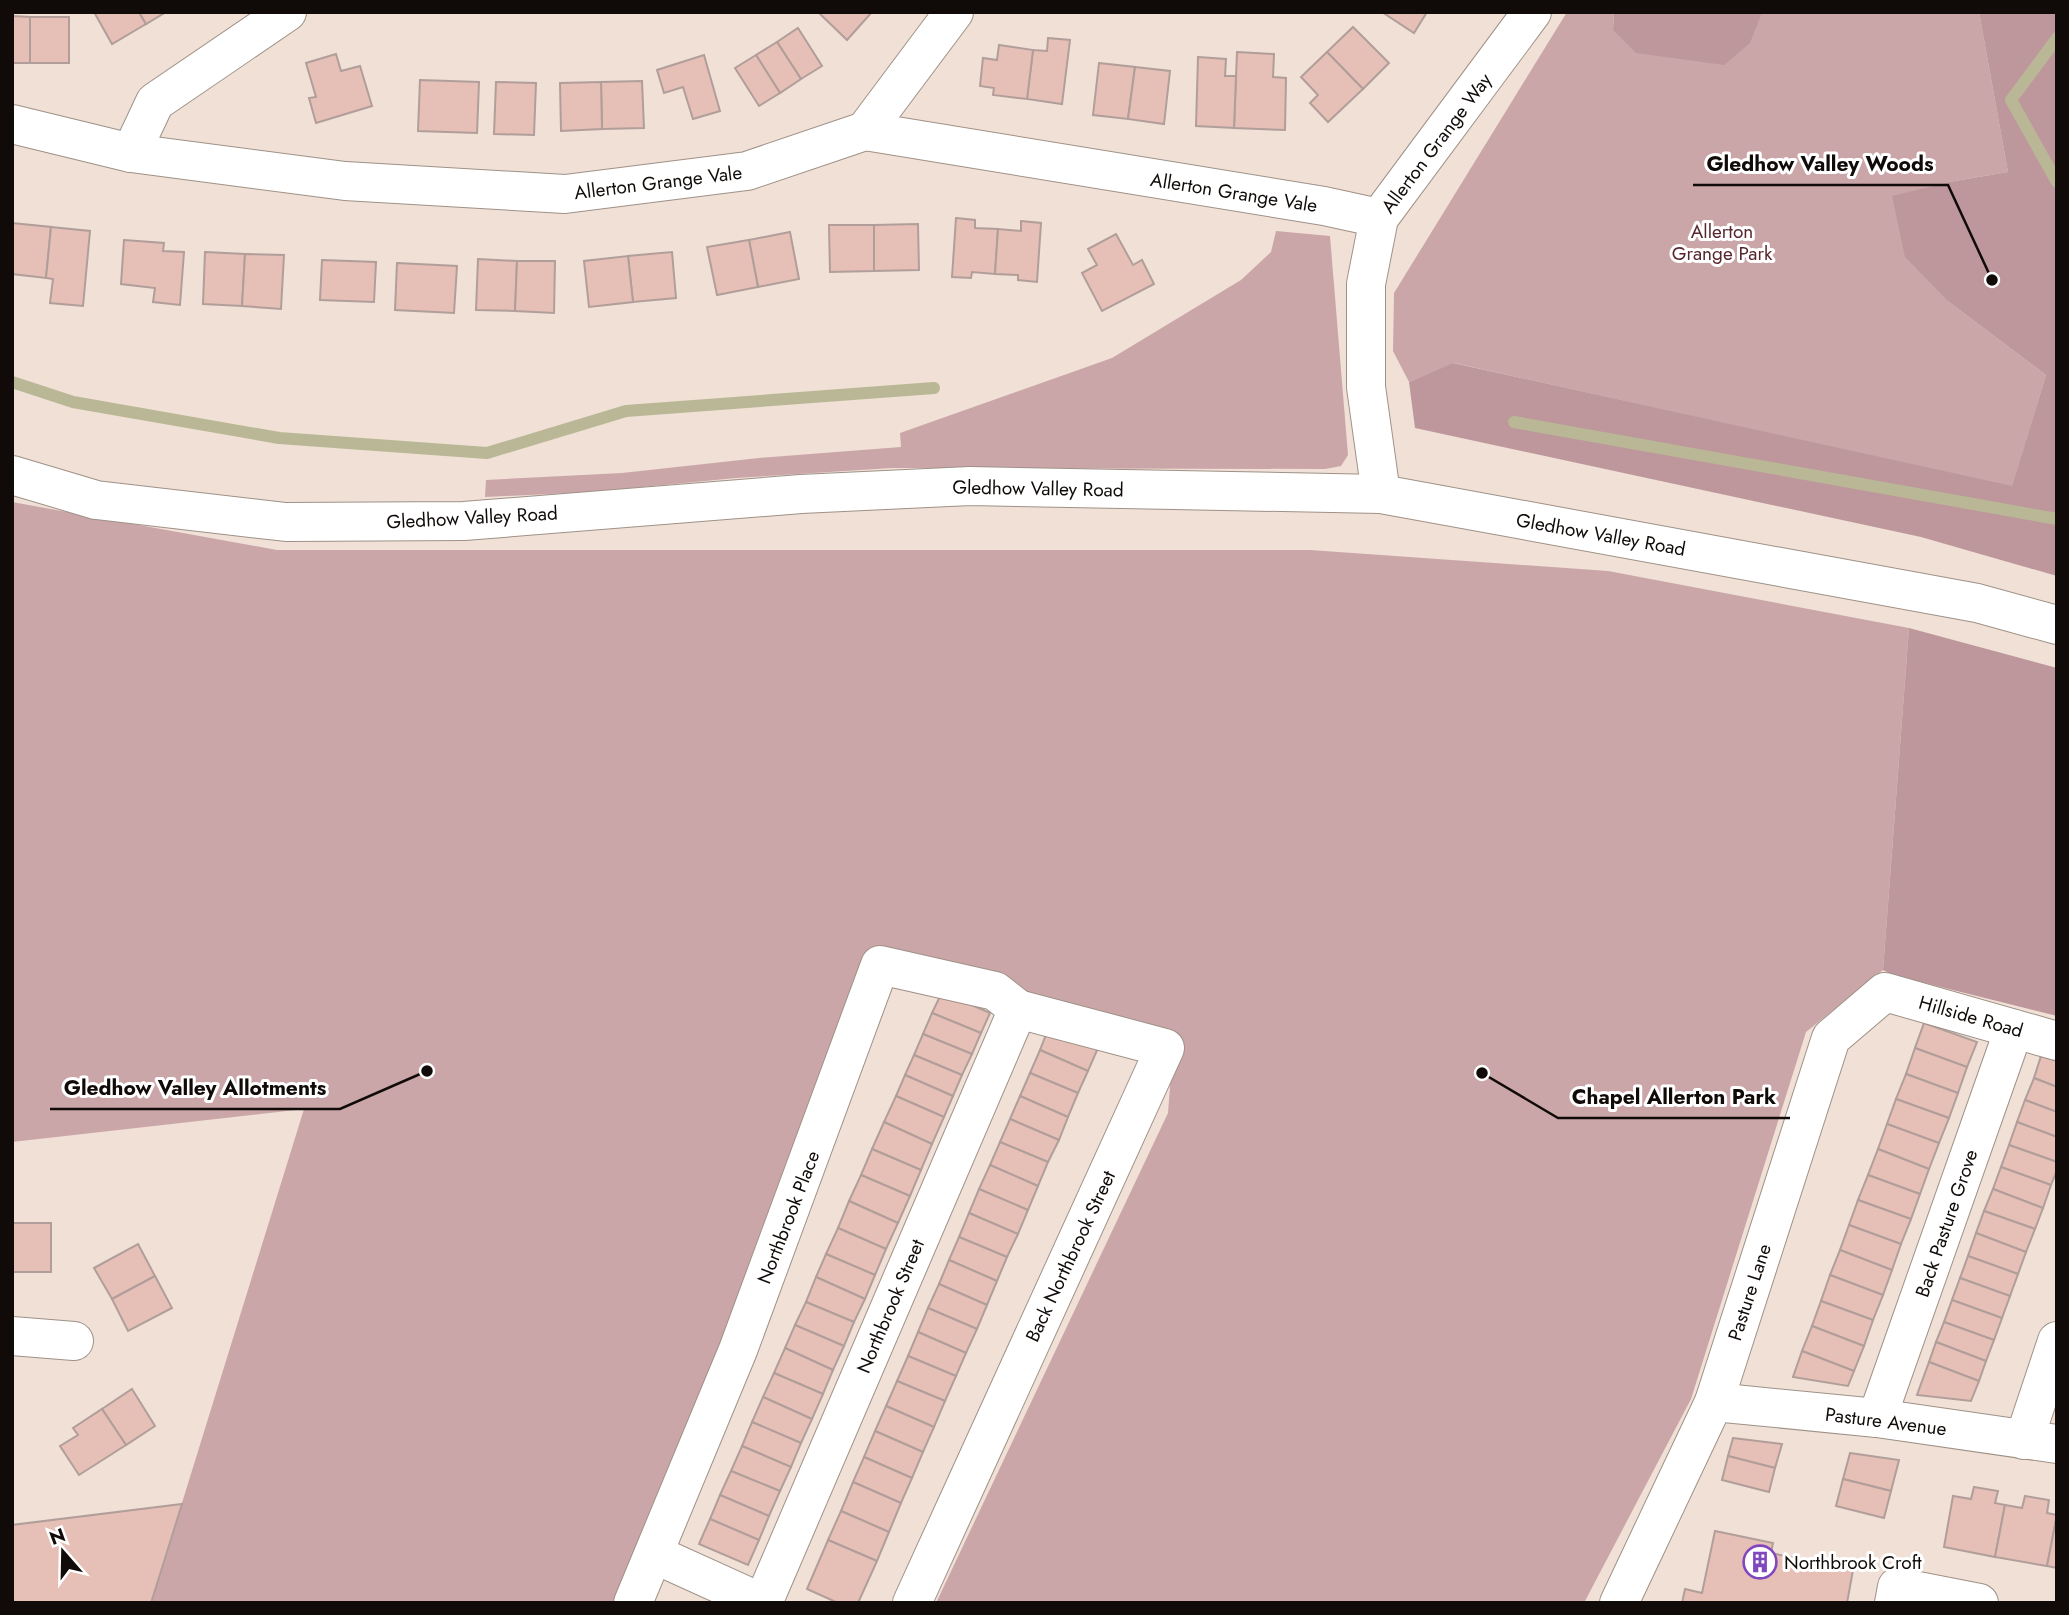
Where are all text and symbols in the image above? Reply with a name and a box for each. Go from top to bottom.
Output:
street label: Allerton Grange Way [1375,67,1498,219]
callout: Gledhow Valley Woods [1693,143,1948,185]
text: Gledhow Valley Woods [1706,149,1934,179]
street label: Allerton Grange Vale [573,159,744,206]
street label: Allerton Grange Vale [1148,166,1320,219]
park label: Allerton Grange Park [1672,218,1773,267]
street label: Gledhow Valley Road [952,474,1124,503]
street label: Gledhow Valley Road [386,500,558,535]
street label: Gledhow Valley Road [1514,506,1688,563]
street label: Hillside Road [1916,989,2026,1044]
callout: Gledhow Valley Allotments [50,1067,340,1109]
text: Gledhow Valley Allotments [64,1073,327,1103]
callout: Chapel Allerton Park [1558,1076,1790,1118]
text: Chapel Allerton Park [1572,1082,1776,1112]
street label: Back Pasture Grove [1909,1145,1984,1301]
street label: Northbrook Place [751,1146,826,1288]
street label: Back Northbrook Street [1019,1166,1122,1346]
street label: Northbrook Street [850,1235,931,1377]
street label: Pasture Lane [1721,1240,1778,1344]
street label: Pasture Avenue [1824,1401,1948,1442]
north arrow [28,1517,98,1587]
text: N [46,1521,69,1552]
building icon: Northbrook Croft [1741,1543,1779,1581]
place label: Northbrook Croft [1784,1549,1922,1576]

